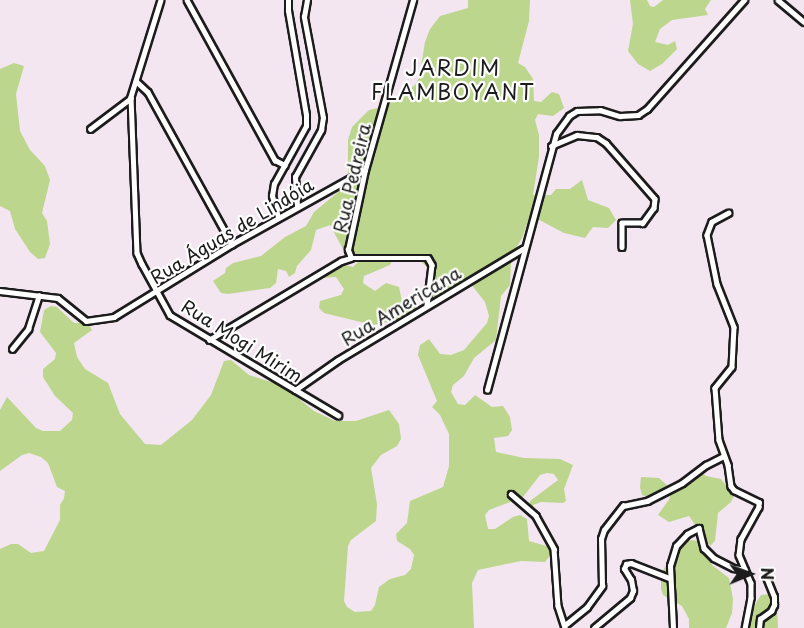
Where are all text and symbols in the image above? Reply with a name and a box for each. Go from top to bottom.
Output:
district label: JARDIM FLAMBOYANT [372,54,534,104]
street label: Rua Pedreira [329,121,375,235]
street label: Rua Águas de Lindóia [146,174,318,288]
street label: Rua Americana [337,262,465,350]
street label: Rua Mogi Mirim [177,295,307,387]
north arrow [720,544,780,604]
text: N [756,567,780,580]

